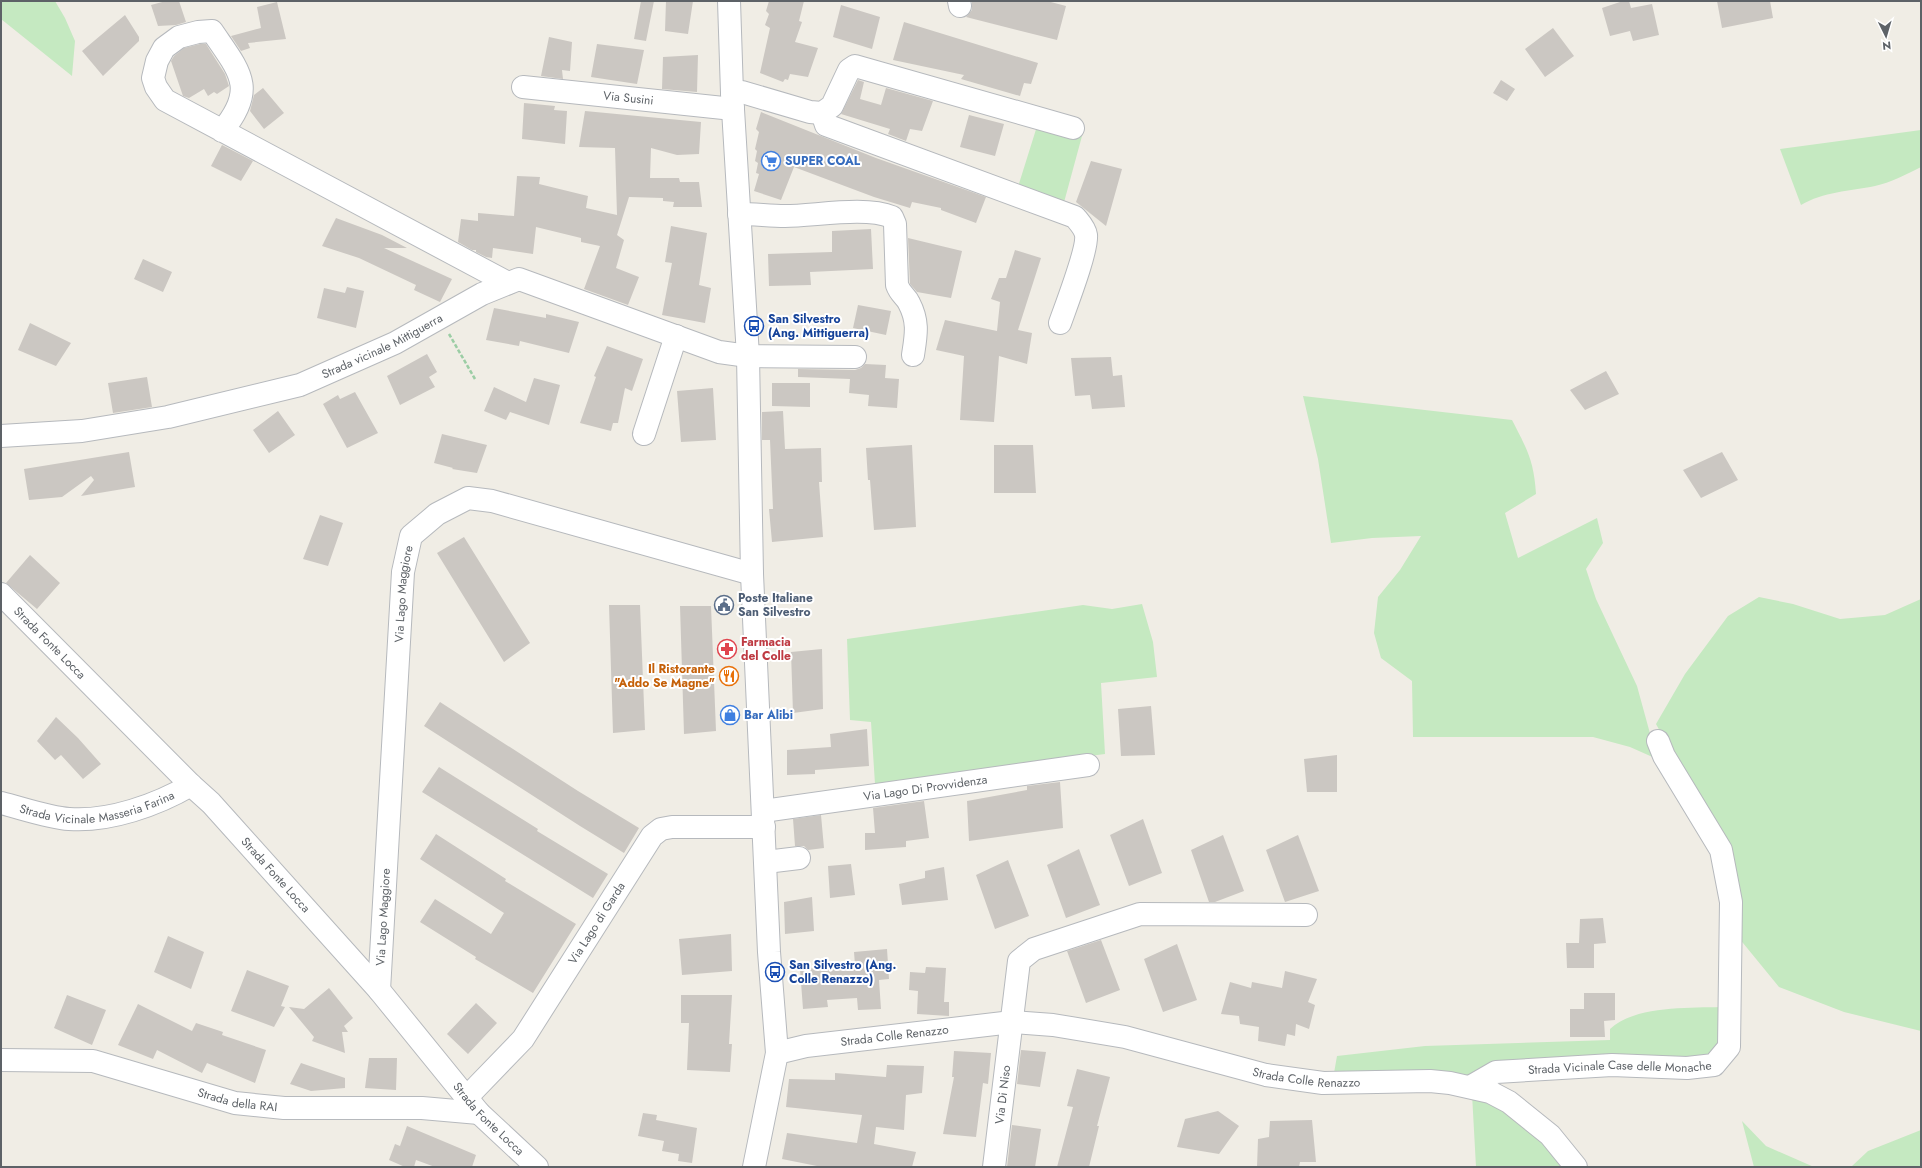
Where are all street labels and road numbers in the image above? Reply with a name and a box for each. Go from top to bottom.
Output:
street label: Via Susini [602,86,655,110]
street label: Strada vicinale Mittiguerra [319,309,446,383]
street label: Via Lago Maggiore [390,544,418,643]
street label: Strada Fonte Locca [9,603,90,683]
street label: Via Lago Di Provvidenza [862,770,989,806]
street label: Strada Vicinale Masseria Farina [17,786,178,828]
street label: Strada Fonte Locca [237,833,315,917]
street label: Via Lago Maggiore [371,868,395,966]
street label: Via Lago di Garda [564,878,630,968]
street label: Strada Colle Renazzo [840,1020,950,1051]
street label: Strada Vicinale Case delle Monache [1527,1056,1712,1079]
street label: Strada Colle Renazzo [1250,1063,1361,1092]
street label: Via Di Niso [990,1064,1015,1125]
street label: Strada Fonte Locca [449,1078,528,1160]
street label: Strada della RAI [195,1083,278,1116]

